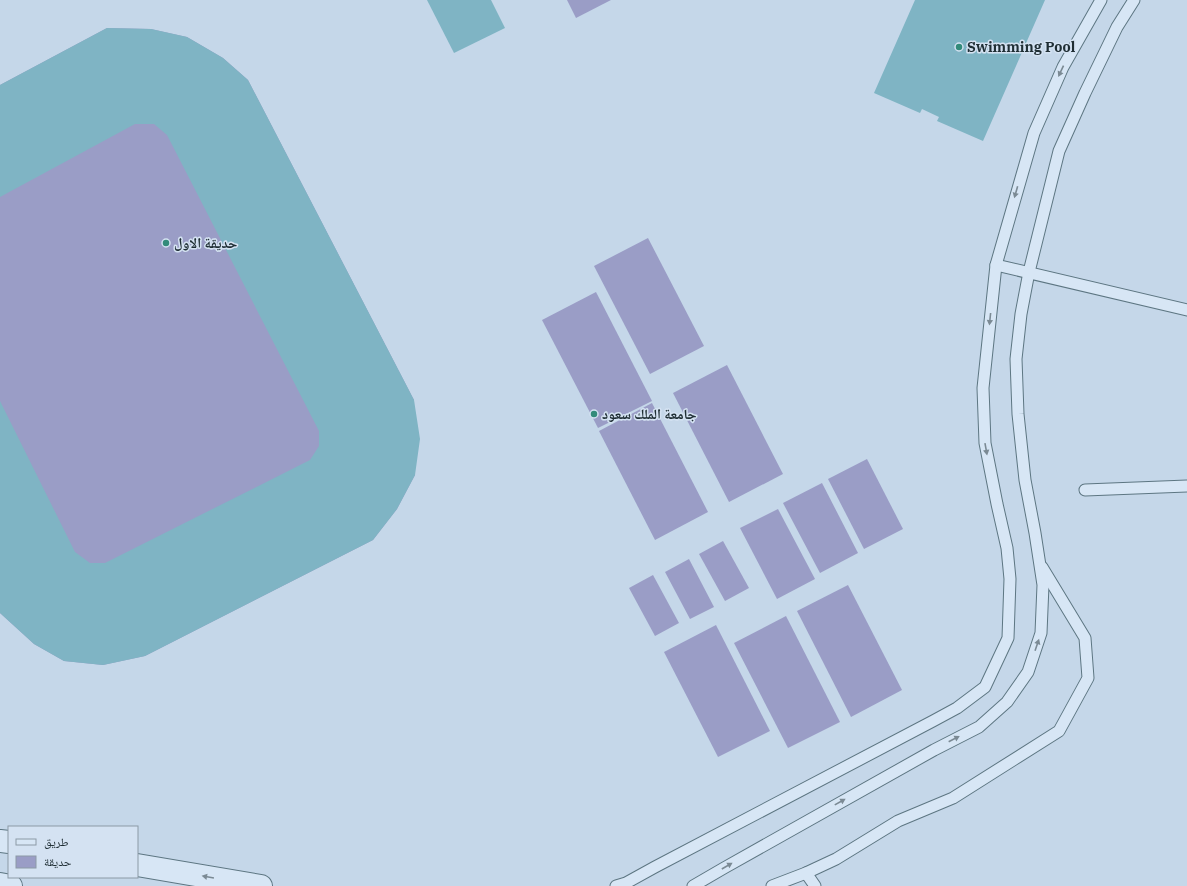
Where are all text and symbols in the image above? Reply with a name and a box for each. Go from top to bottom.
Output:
place label: Swimming Pool [967,38,1076,56]
marker: Swimming Pool [954,42,964,52]
one-way arrow [1058,65,1064,76]
one-way arrow [1013,186,1019,198]
place label: حديقة الاول [174,234,237,252]
marker: حديقة الاول [161,238,171,248]
one-way arrow [987,313,993,325]
place label: جامعة الملك سعود [602,405,697,423]
marker: جامعة الملك سعود [589,409,599,419]
one-way arrow [984,442,990,455]
one-way arrow [1034,639,1040,651]
one-way arrow [948,736,960,743]
one-way arrow [834,799,846,806]
legend [8,826,138,878]
text: طريق [44,834,69,849]
text: حديقة [44,854,72,869]
one-way arrow [721,862,733,869]
one-way arrow [202,874,214,880]

